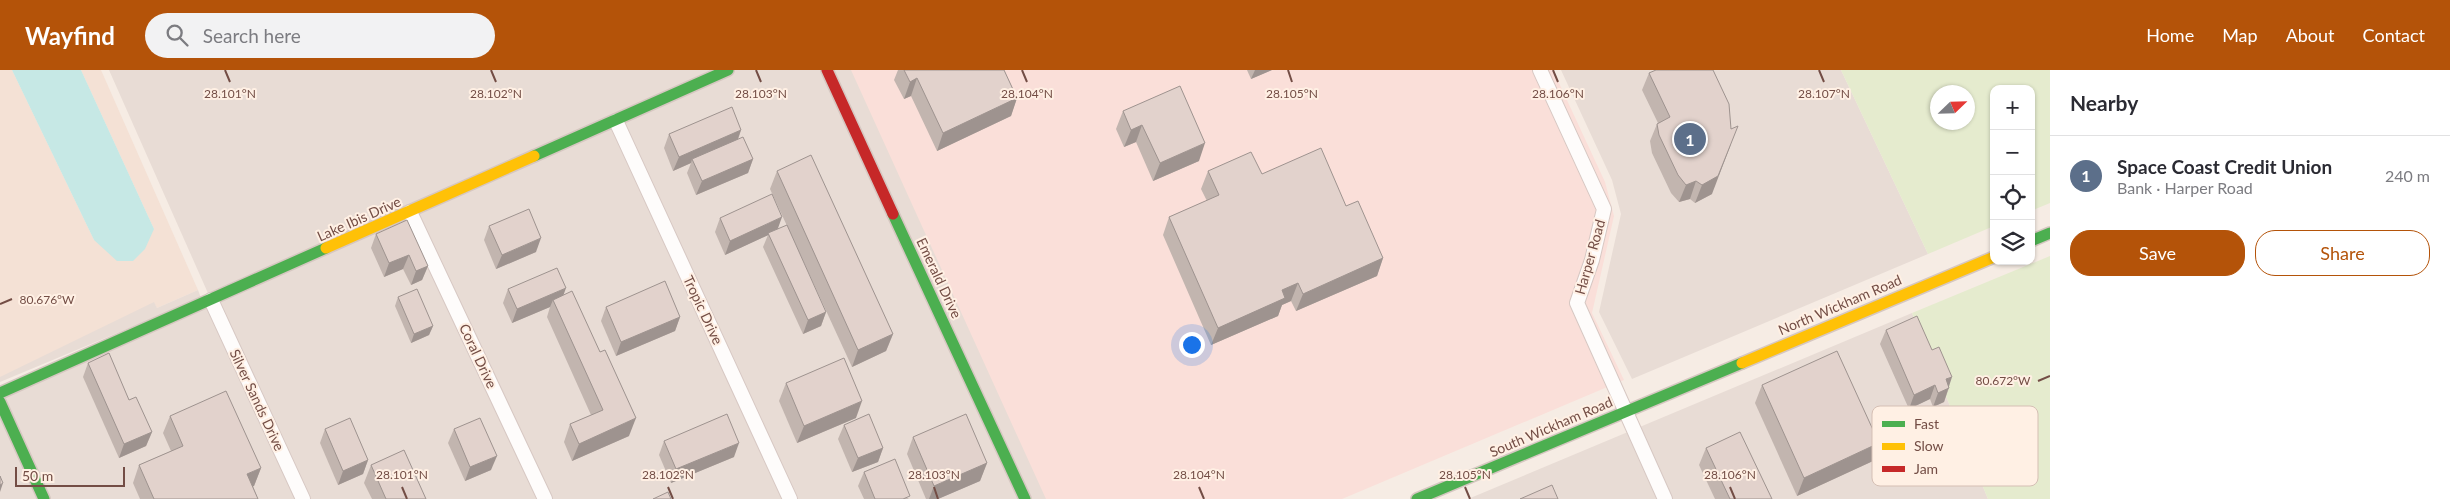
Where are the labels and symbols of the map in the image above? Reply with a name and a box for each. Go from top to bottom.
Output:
north arrow [1930,85,1975,130]
text: 28.101°N [204,86,256,101]
text: 28.102°N [470,86,522,101]
text: 28.103°N [735,86,787,101]
text: 28.104°N [1001,86,1053,101]
text: 28.105°N [1266,86,1318,101]
text: 28.106°N [1532,86,1584,101]
text: 28.107°N [1798,86,1850,101]
pin: 1 [1674,120,1706,158]
street label: Lake Ibis Drive [314,193,403,245]
street label: Harper Road [1571,217,1608,296]
street label: Emerald Drive [913,235,966,321]
street label: North Wickham Road [1776,271,1904,338]
street label: Tropic Drive [680,273,727,347]
text: 80.676°W [19,292,75,307]
street label: Coral Drive [456,321,501,391]
your location [1179,332,1205,358]
street label: Silver Sands Drive [226,346,288,453]
text: 80.672°W [1975,373,2031,388]
street label: South Wickham Road [1487,393,1615,460]
legend [1872,406,2038,486]
text: Fast [1914,415,1939,432]
text: Slow [1914,437,1944,454]
text: Jam [1914,460,1938,477]
scale bar [15,464,125,487]
text: 28.101°N [376,467,428,482]
text: 28.102°N [642,467,694,482]
text: 28.103°N [908,467,960,482]
text: 28.104°N [1173,467,1225,482]
text: 28.105°N [1439,467,1491,482]
text: 28.106°N [1704,467,1756,482]

